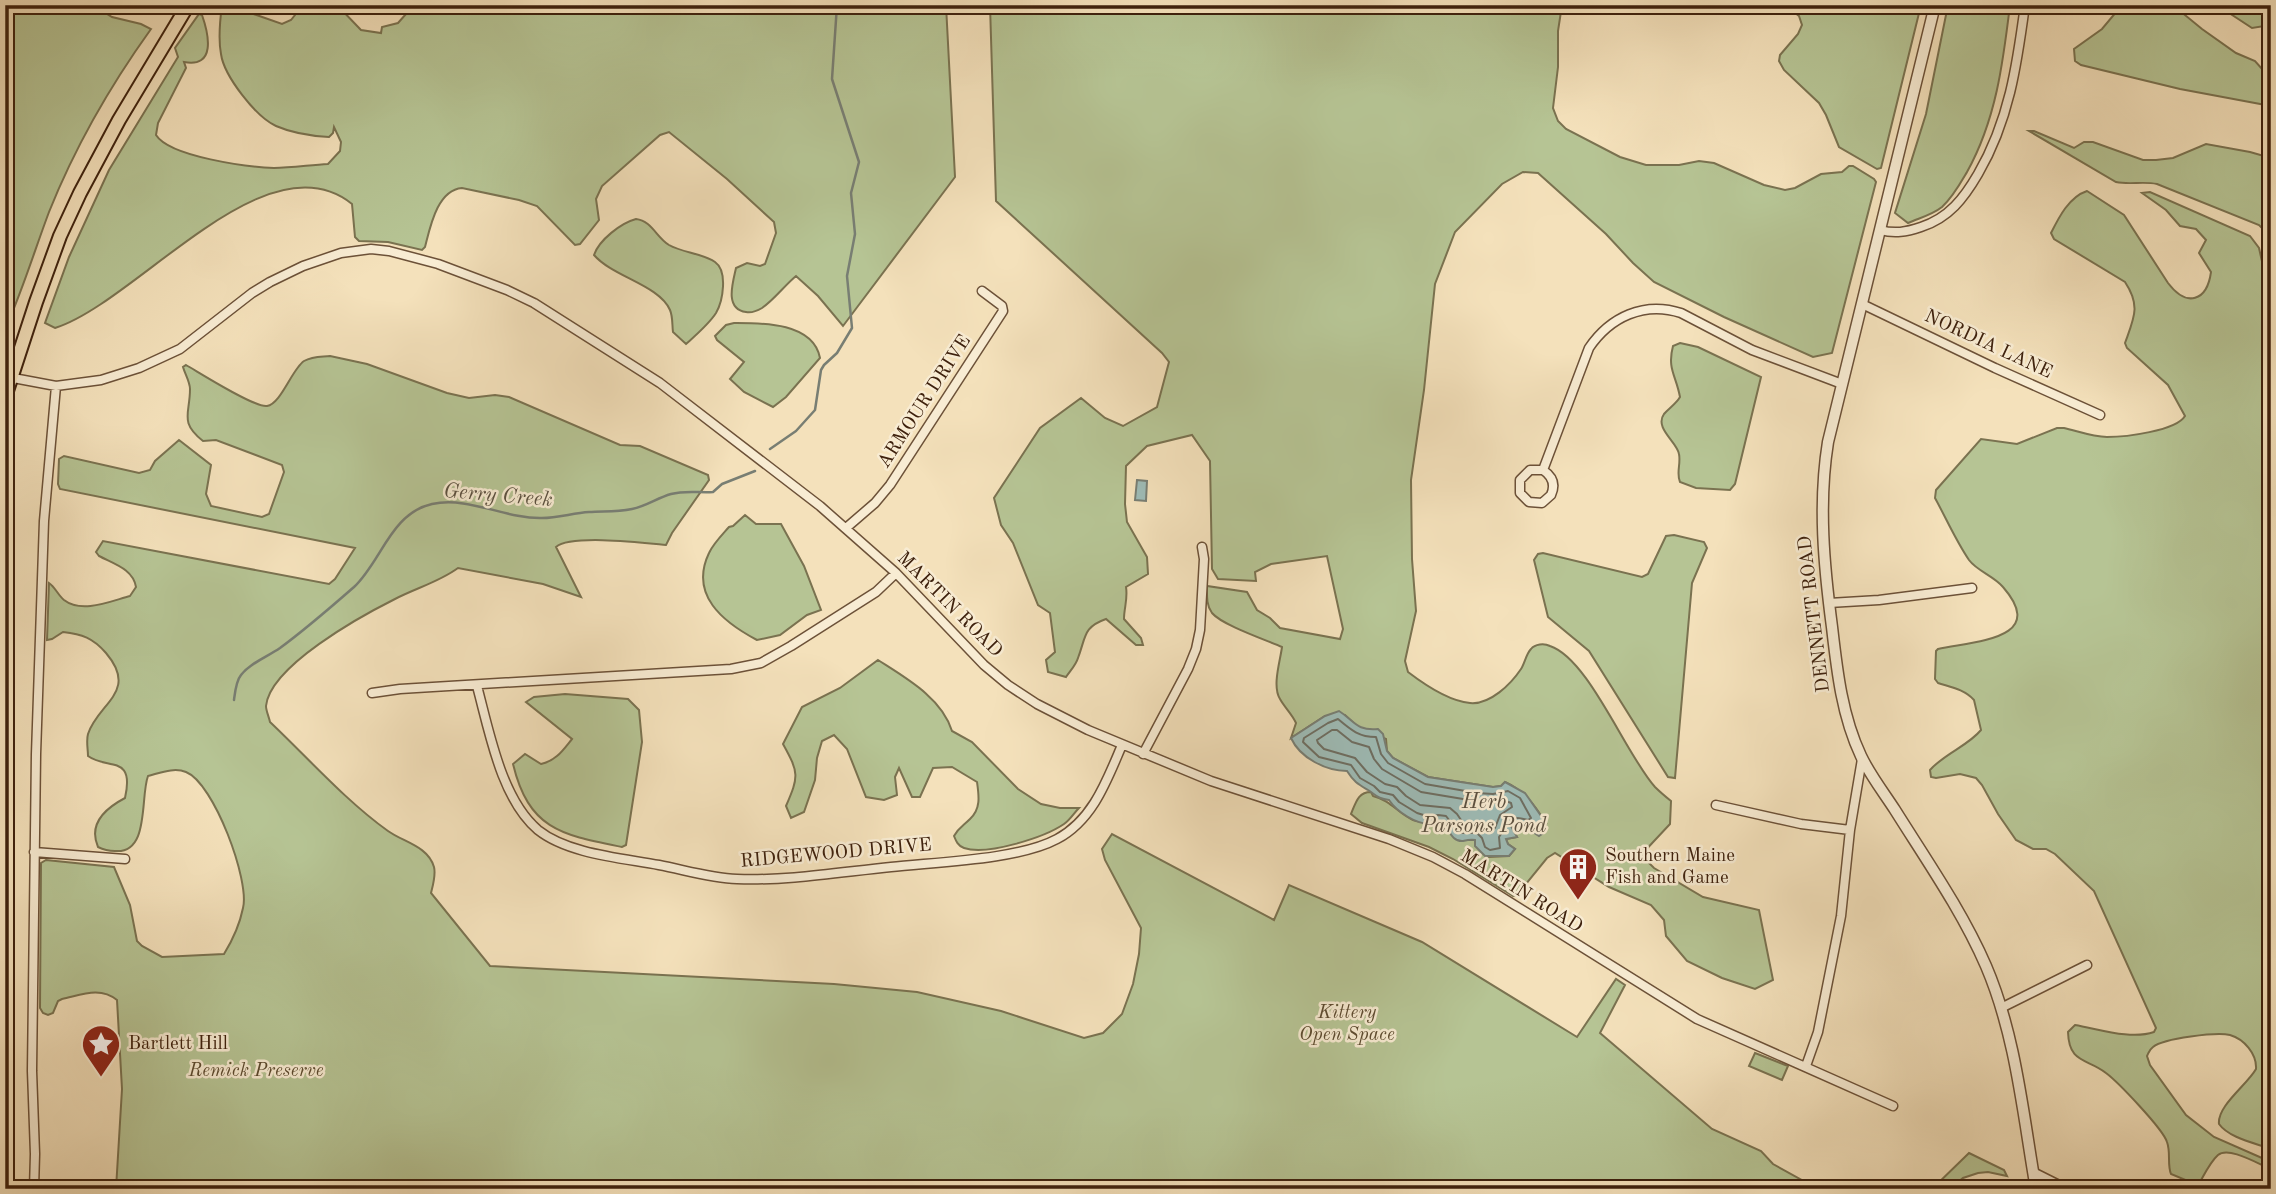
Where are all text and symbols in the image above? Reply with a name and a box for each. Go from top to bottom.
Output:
street label: NORDIA LANE [1921,307,2055,383]
street label: ARMOUR DRIVE [875,332,975,472]
water label: Gerry Creek [443,481,553,511]
street label: DENNETT ROAD [1796,535,1834,693]
street label: MARTIN ROAD [893,549,1005,661]
water label: Herb Parsons Pond [1421,792,1547,837]
street label: RIDGEWOOD DRIVE [739,836,933,872]
building icon: Southern Maine Fish and Game [1557,846,1599,901]
street label: MARTIN ROAD [1457,847,1585,937]
place label: Southern Maine Fish and Game [1605,847,1735,888]
park label: Kittery Open Space [1299,1004,1395,1045]
place icon: Bartlett Hill [80,1023,122,1078]
place label: Bartlett Hill [128,1035,228,1054]
park label: Remick Preserve [188,1062,324,1081]

